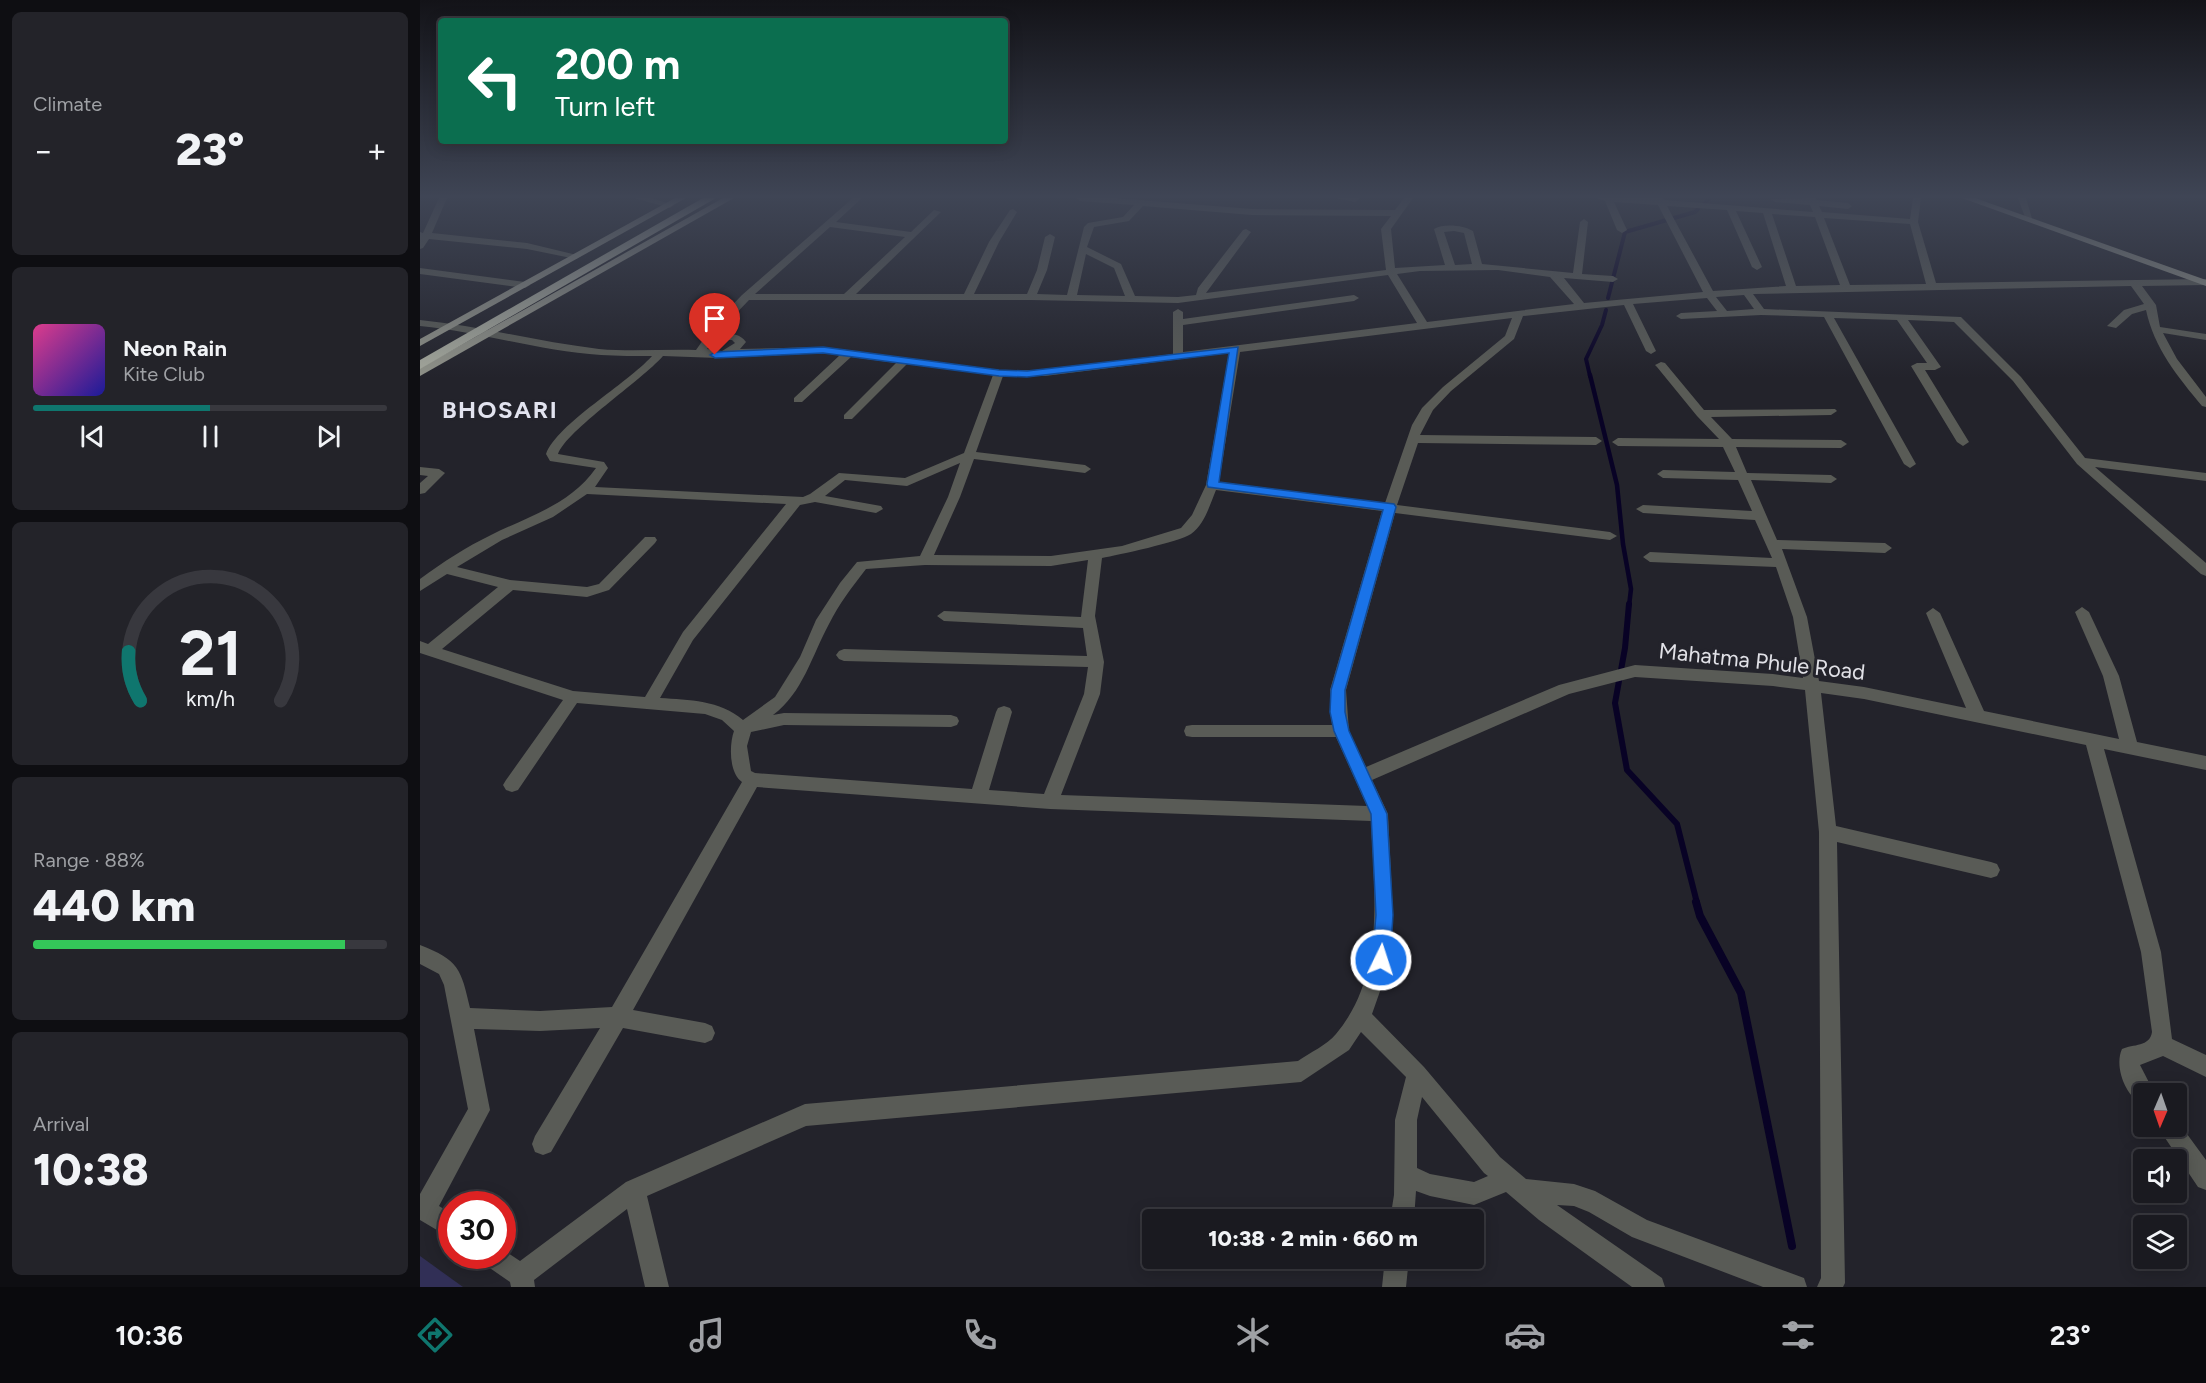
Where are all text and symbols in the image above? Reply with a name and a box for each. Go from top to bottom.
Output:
text: 200 m [555,39,680,90]
icon: left [456,42,534,120]
text: Turn left [555,90,655,123]
text: Climate [33,92,102,116]
text: 23° [176,122,244,176]
text: − [33,131,54,170]
text: + [366,131,387,170]
pin [689,293,740,355]
icon: arrive [698,302,731,335]
text: Neon Rain [123,335,227,362]
text: Kite Club [123,362,205,386]
district label: BHOSARI [442,395,558,424]
icon: previous [76,420,109,453]
icon: pause [194,420,227,453]
icon: next [312,420,345,453]
text: 21 [179,616,241,691]
street label: Mahatma Phule Road [1657,637,1866,686]
text: km/h [186,686,234,711]
text: Range · 88% [33,848,145,872]
text: 440 km [33,878,195,932]
position arrow [1349,928,1413,992]
north arrow [2133,1083,2187,1137]
map controls [2133,1083,2187,1269]
text: Arrival [33,1112,89,1136]
text: 10:38 [33,1142,149,1196]
button: sound [2133,1149,2187,1203]
speed limit sign: 30 [438,1191,516,1269]
button: layers [2133,1215,2187,1269]
text: 10:38 · 2 min · 660 m [1208,1225,1418,1252]
icon: directions [414,1314,456,1356]
icon: music [686,1314,728,1356]
icon: phone [959,1314,1001,1356]
icon: climate [1232,1314,1274,1356]
icon: car [1504,1314,1546,1356]
icon: filters [1777,1314,1819,1356]
text: 10:36 [115,1319,183,1352]
text: 23° [2050,1319,2091,1352]

